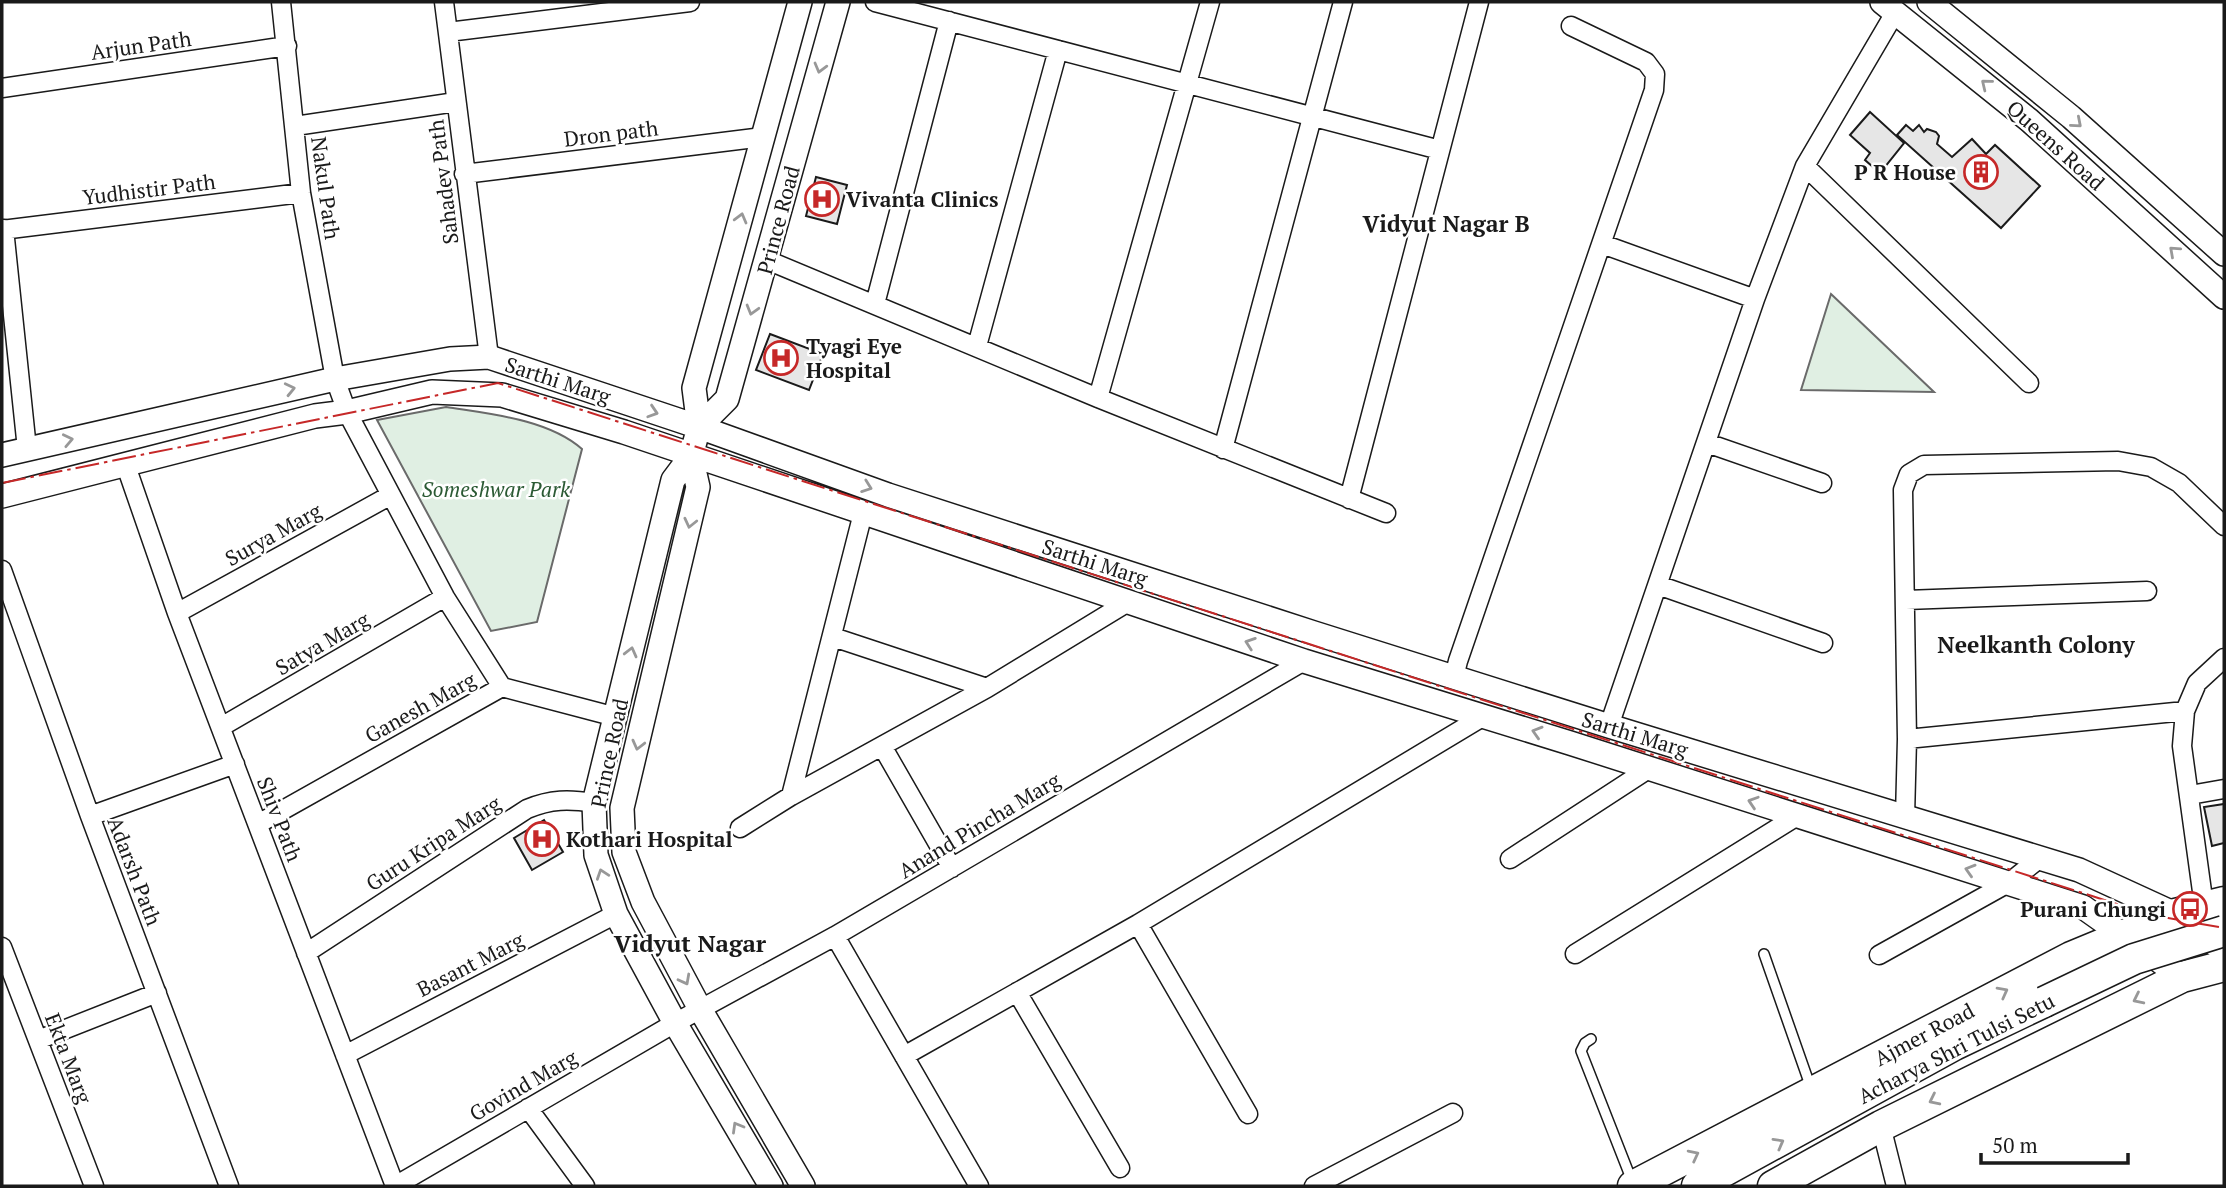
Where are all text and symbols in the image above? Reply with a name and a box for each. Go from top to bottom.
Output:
street label: Arjun Path [89,24,193,66]
one-way arrow [814,61,828,73]
one-way arrow [1981,80,1994,92]
street label: Queens Road [2001,94,2111,197]
street label: Dron path [562,113,660,153]
one-way arrow [2069,115,2082,127]
street label: Sahadev Path [421,118,465,246]
street label: Nakul Path [305,135,347,241]
building icon: P R House [1962,153,2000,191]
place label: P R House [1854,158,1956,186]
street label: Prince Road [750,162,806,277]
street label: Yudhistir Path [81,167,217,211]
hospital icon: Vivanta Clinics [803,180,841,218]
place label: Vivanta Clinics [846,185,998,213]
district label: Vidyut Nagar B [1362,208,1530,239]
one-way arrow [732,213,747,225]
one-way arrow [2169,247,2182,260]
one-way arrow [746,304,761,316]
place label: Tyagi Eye Hospital [806,332,902,384]
hospital icon: Tyagi Eye Hospital [762,339,800,377]
street label: Sarthi Marg [502,350,615,411]
one-way arrow [284,383,296,397]
one-way arrow [646,404,658,418]
one-way arrow [62,434,74,448]
park label: Someshwar Park [422,475,571,503]
one-way arrow [861,479,873,493]
street label: Surya Marg [220,496,327,572]
one-way arrow [684,517,698,529]
street label: Sarthi Marg [1039,532,1152,593]
street label: Satya Marg [270,604,375,681]
district label: Neelkanth Colony [1937,629,2136,660]
one-way arrow [1244,636,1256,651]
one-way arrow [623,646,637,658]
street label: Ganesh Marg [360,665,481,749]
street label: Prince Road [584,695,634,810]
street label: Sarthi Marg [1579,705,1692,764]
one-way arrow [1531,726,1543,741]
one-way arrow [632,738,646,750]
street label: Anand Pincha Marg [893,765,1066,884]
street label: Shiv Path [251,772,309,866]
street label: Guru Kripa Marg [360,788,506,897]
one-way arrow [1748,795,1760,810]
street label: Adarsh Path [101,813,169,929]
hospital icon: Kothari Hospital [523,820,561,858]
place label: Kothari Hospital [566,825,732,853]
one-way arrow [1965,864,1977,878]
one-way arrow [596,868,610,880]
bus stop icon: Purani Chungi [2171,890,2209,928]
place label: Purani Chungi [2020,895,2166,923]
street label: Basant Marg [412,925,529,1003]
district label: Vidyut Nagar [614,927,767,959]
one-way arrow [676,973,690,986]
street label: Acharya Shri Tulsi Setu [1853,986,2059,1110]
one-way arrow [1996,987,2008,1000]
one-way arrow [2133,990,2145,1004]
street label: Ajmer Road [1869,996,1979,1072]
street label: Ekta Marg [39,1009,99,1108]
street label: Govind Marg [464,1042,583,1127]
one-way arrow [1929,1091,1941,1105]
one-way arrow [732,1122,745,1135]
scale bar [1981,1122,2128,1166]
text: 50 m [1992,1131,2038,1159]
one-way arrow [1771,1138,1784,1151]
one-way arrow [1686,1150,1699,1163]

